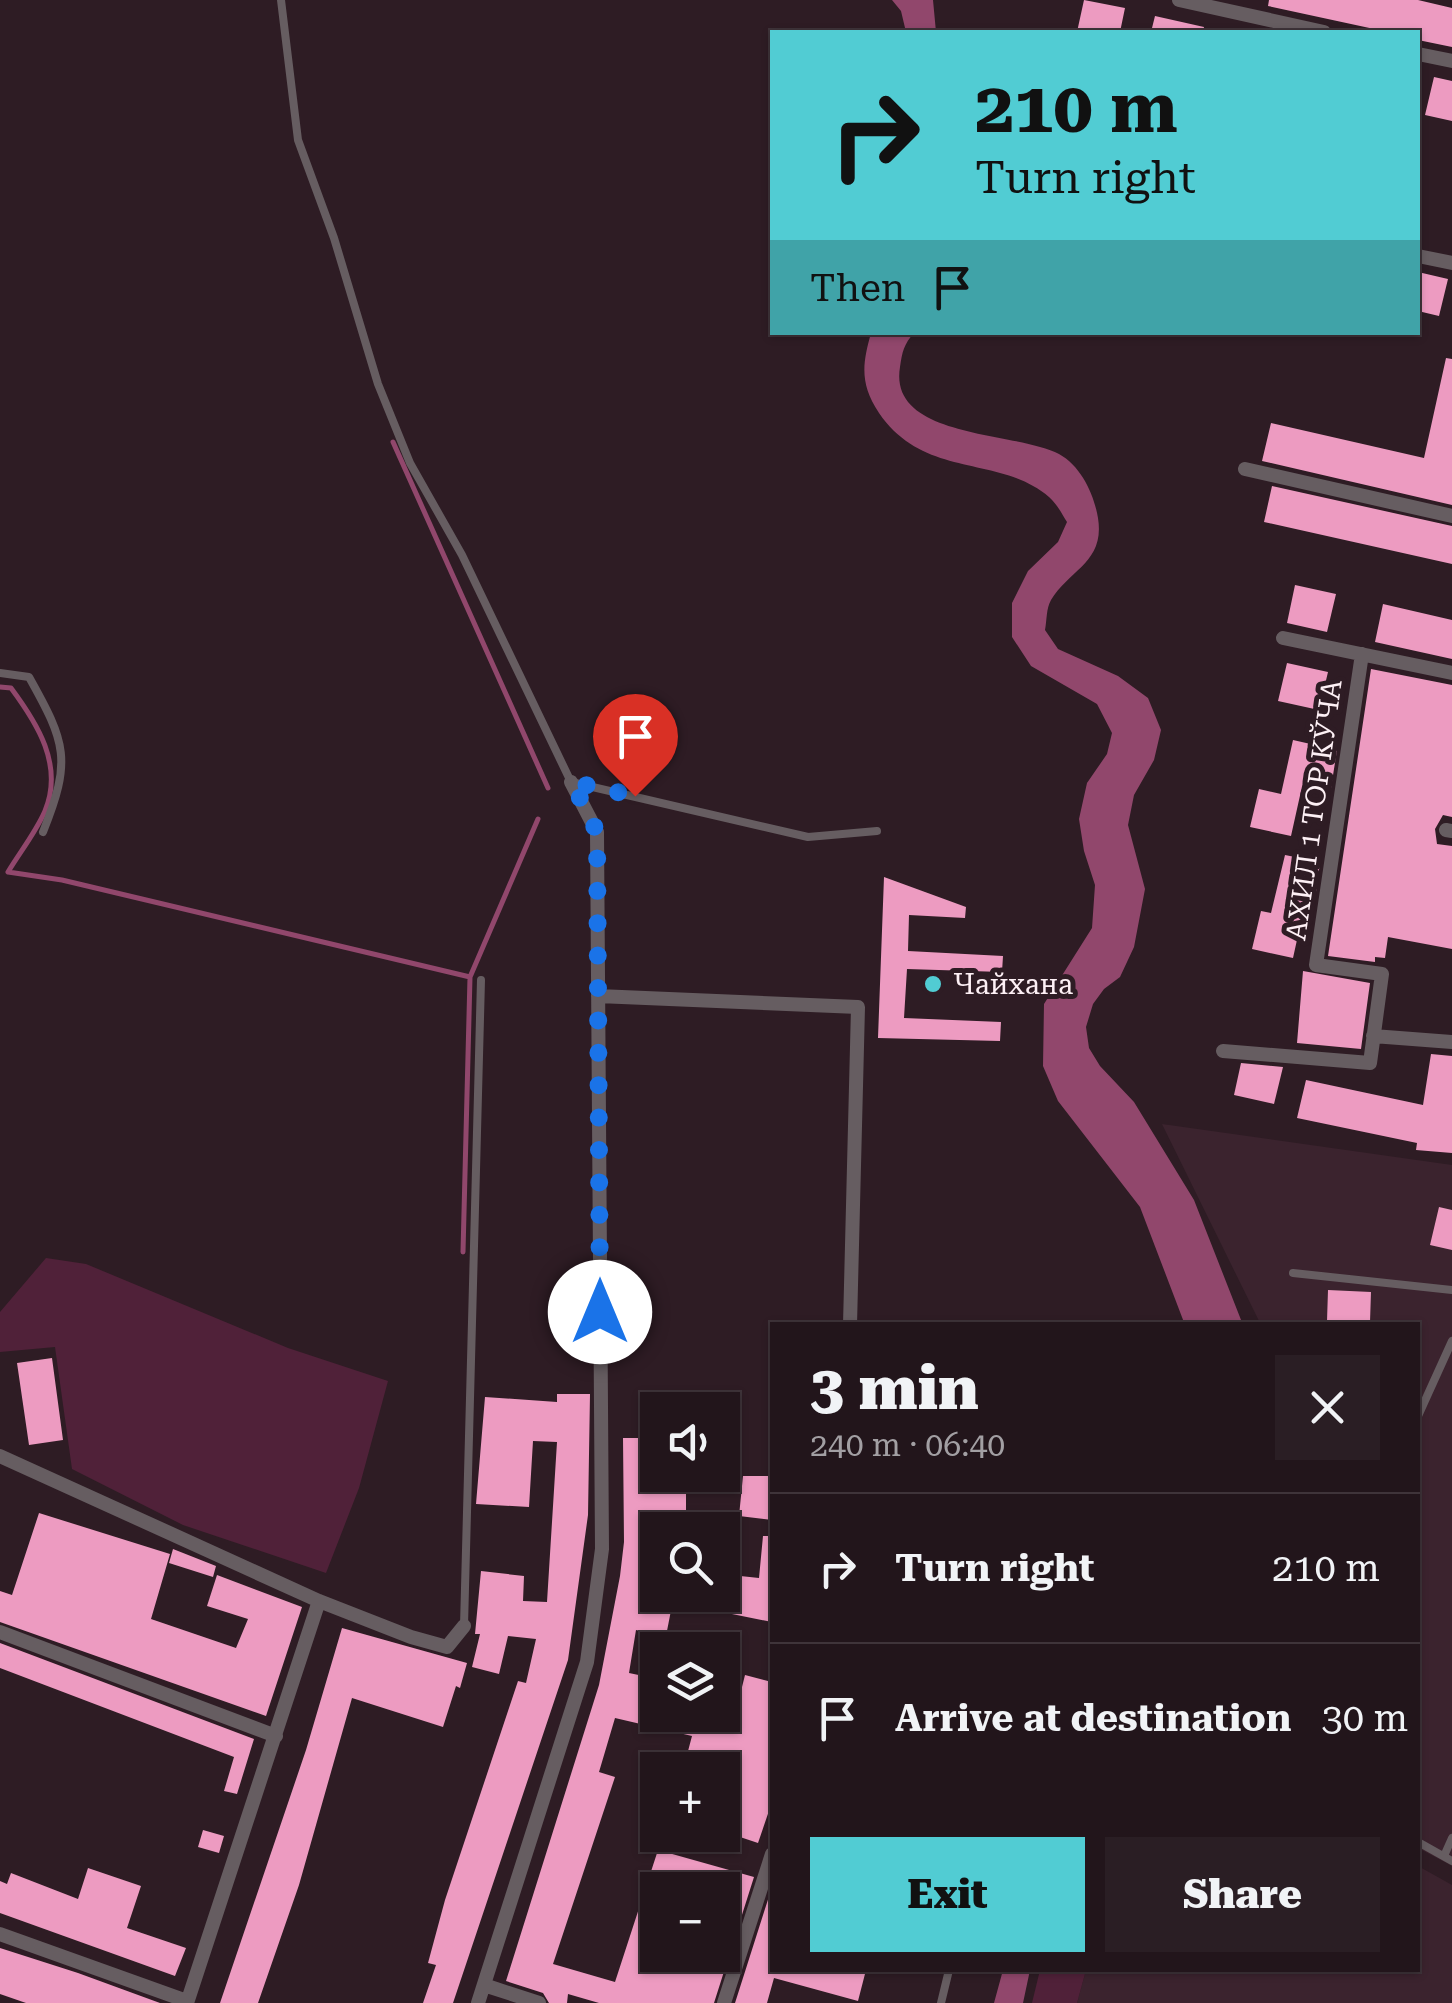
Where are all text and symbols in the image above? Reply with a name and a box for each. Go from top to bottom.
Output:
text: 210 m [975,67,1178,149]
icon: right [810,70,940,200]
text: Turn right [975,151,1196,204]
icon: arrive [925,260,980,315]
text: Then [810,266,905,310]
street label: АХИЛ 1 ТОР КЎЧА [1278,677,1349,942]
pin [593,694,678,797]
icon: arrive [608,709,663,764]
place label: Чайхана [953,968,1073,1001]
marker: Чайхана [922,973,944,995]
position arrow [548,1260,652,1364]
text: 3 min [810,1353,979,1424]
button: close [1275,1355,1380,1460]
map controls [640,1392,740,1972]
button: sound [640,1392,740,1492]
text: 240 m · 06:40 [810,1426,1005,1464]
button: search [640,1512,740,1612]
icon: right [810,1541,865,1596]
text: Turn right [895,1546,1094,1590]
text: 210 m [1272,1546,1380,1590]
button: layers [640,1632,740,1732]
icon: arrive [810,1691,865,1746]
text: Arrive at destination [895,1696,1291,1740]
text: 30 m [1321,1696,1408,1740]
button: + [640,1752,740,1852]
button: Exit [810,1837,1085,1952]
button: Share [1105,1837,1380,1952]
button: − [640,1872,740,1972]

